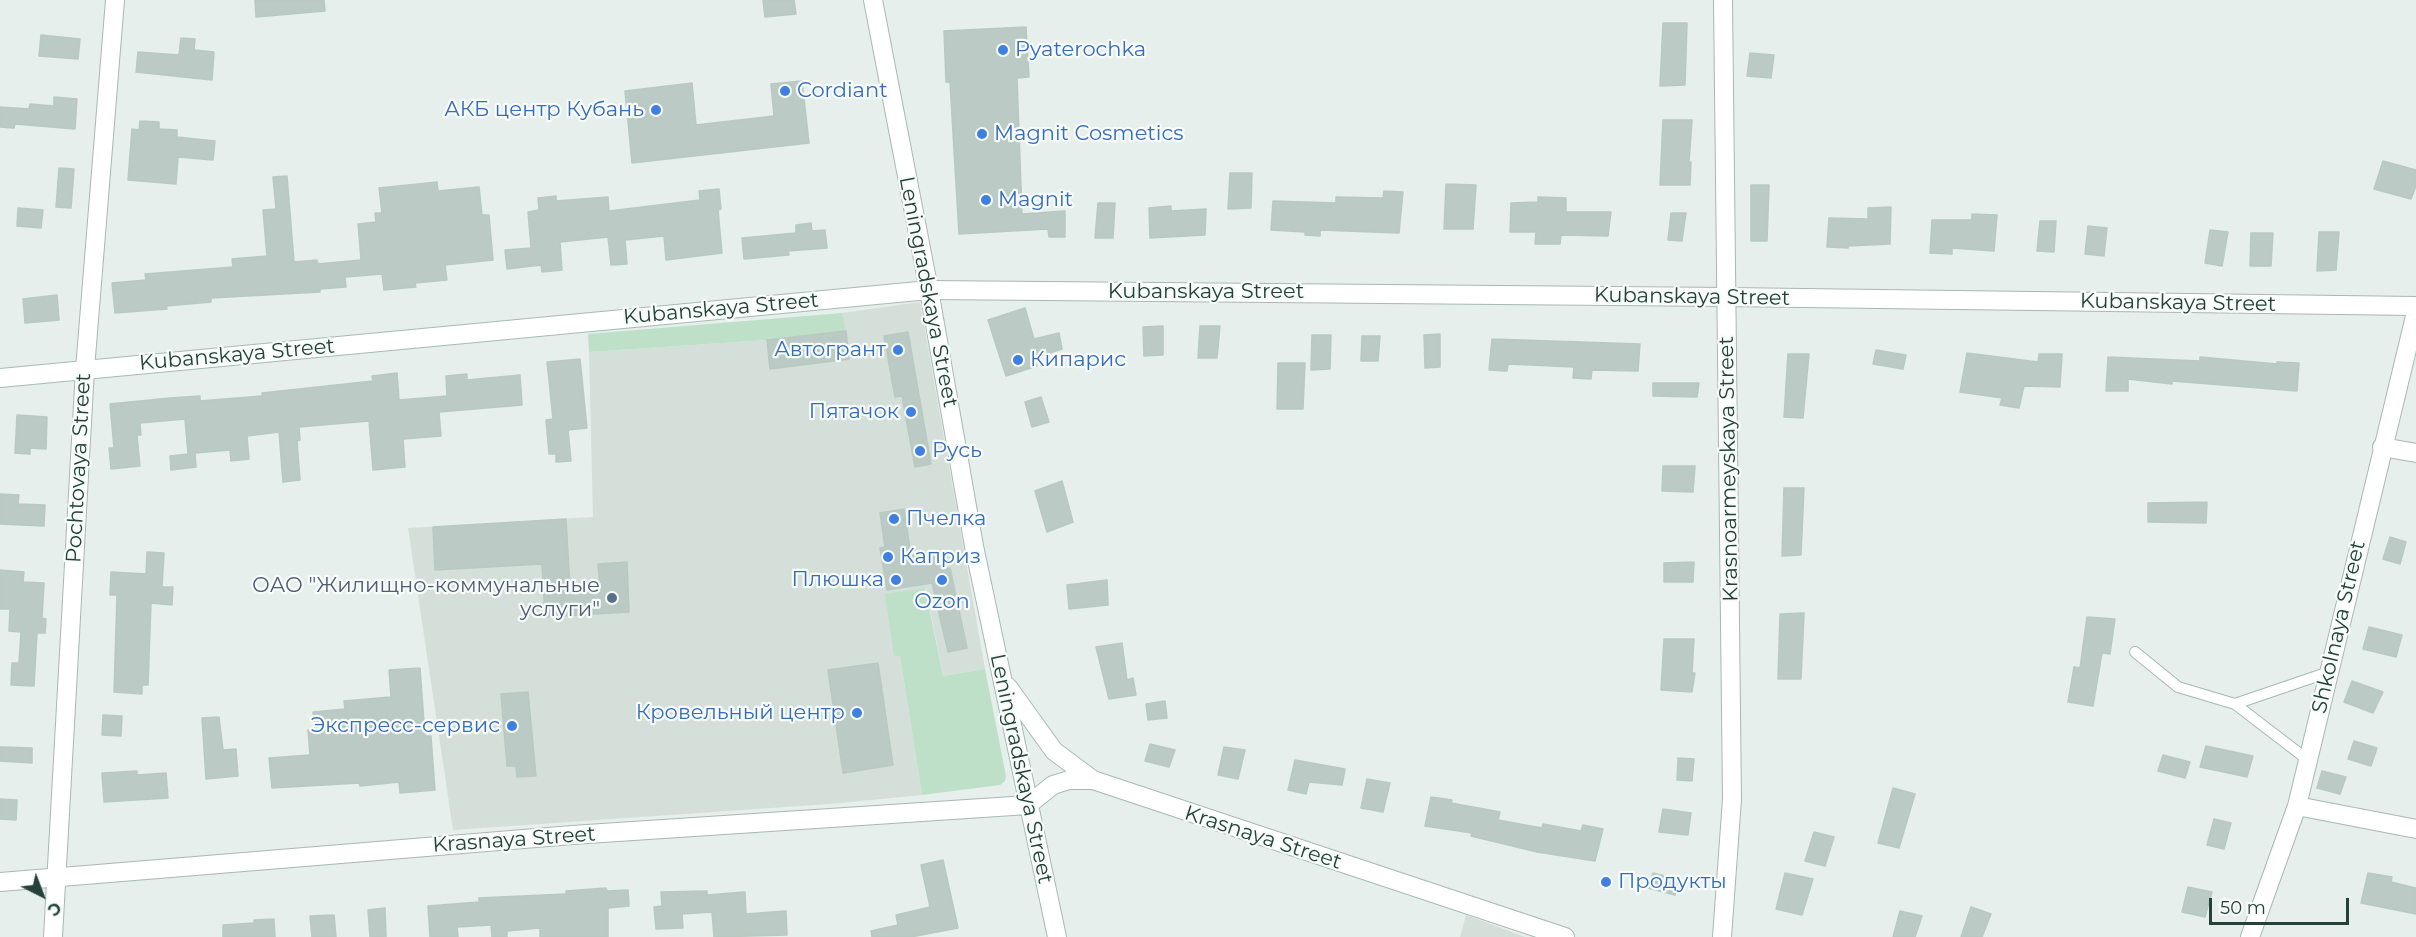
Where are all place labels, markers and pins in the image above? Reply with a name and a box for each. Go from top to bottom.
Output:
place label: Pyaterochka [1015,37,1146,63]
marker: Pyaterochka [996,43,1010,57]
place label: Cordiant [797,78,888,104]
marker: Cordiant [778,84,792,98]
place label: АКБ центр Кубань [444,97,644,123]
marker: АКБ центр Кубань [649,103,663,117]
place label: Magnit Cosmetics [994,121,1184,147]
marker: Magnit Cosmetics [975,127,989,141]
place label: Magnit [998,187,1073,213]
marker: Magnit [979,193,993,207]
place label: Автогрант [774,337,886,363]
marker: Автогрант [891,343,905,357]
place label: Кипарис [1030,347,1126,373]
marker: Кипарис [1011,353,1025,367]
place label: Пятачок [809,399,899,425]
marker: Пятачок [904,405,918,419]
place label: Русь [932,438,982,464]
marker: Русь [913,444,927,458]
place label: Пчелка [906,506,986,532]
marker: Пчелка [887,512,901,526]
place label: Каприз [900,544,981,570]
marker: Каприз [881,550,895,564]
place label: Плюшка [792,567,884,593]
place label: ОАО "Жилищно-коммунальные услуги" [252,573,600,623]
marker: Плюшка [889,573,903,587]
marker: Ozon [935,573,949,587]
place label: Ozon [914,589,970,615]
marker: ОАО "Жилищно-коммунальные услуги" [605,591,619,605]
place label: Кровельный центр [636,700,845,726]
marker: Кровельный центр [850,706,864,720]
place label: Экспресс-сервис [310,713,500,739]
marker: Экспресс-сервис [505,719,519,733]
place label: Продукты [1618,869,1727,895]
marker: Продукты [1599,875,1613,889]

